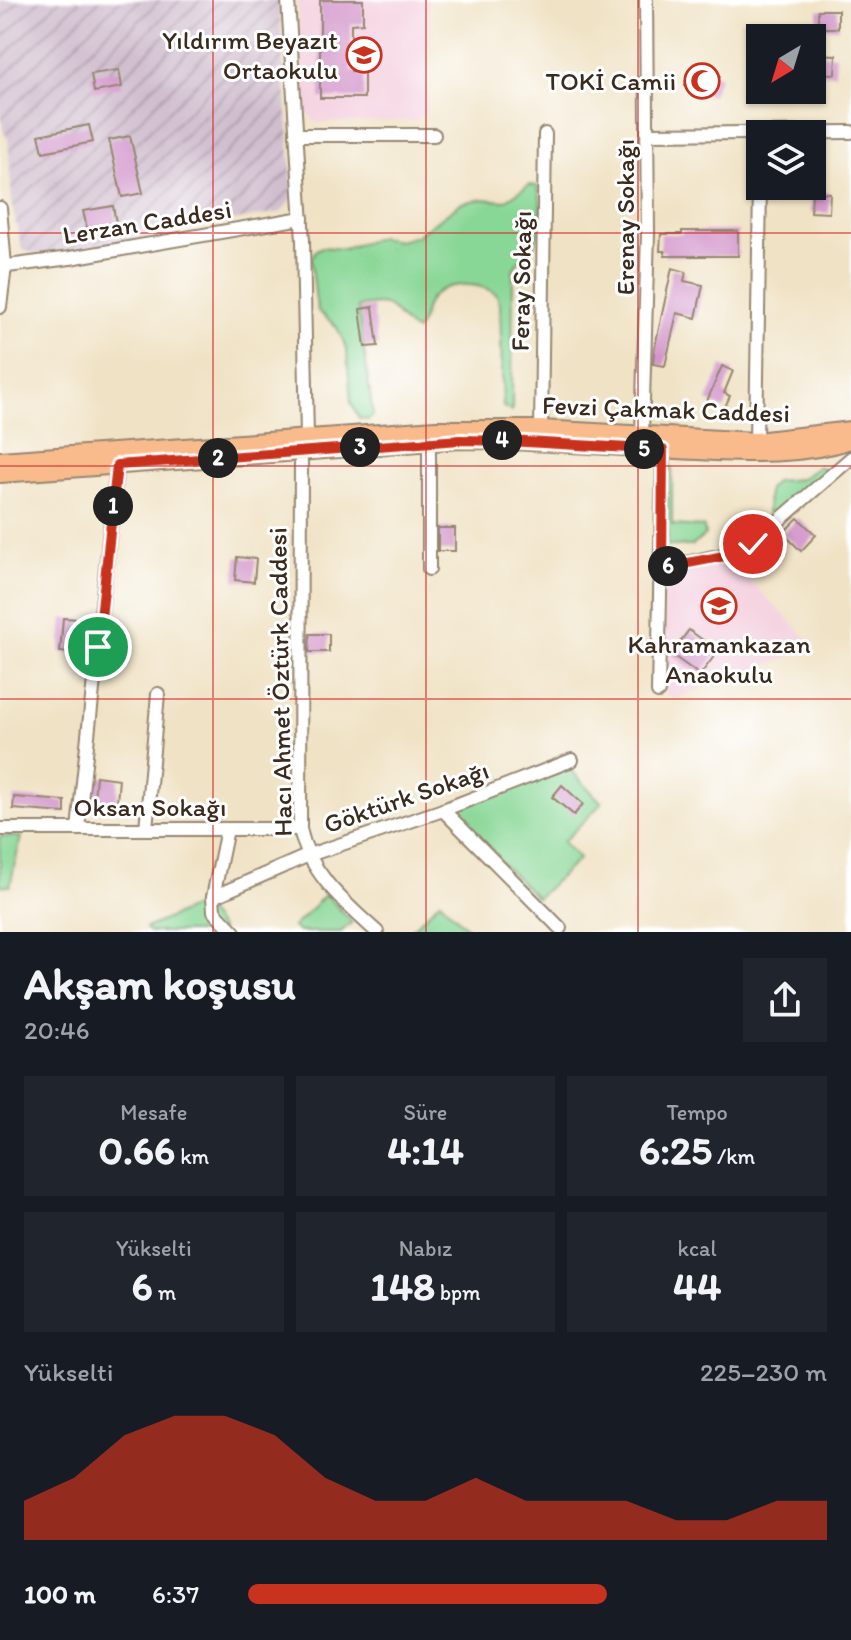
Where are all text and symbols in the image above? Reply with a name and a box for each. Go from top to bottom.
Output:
place label: Yıldırım Beyazıt Ortaokulu [162,24,338,86]
north arrow [746,24,826,104]
map controls [746,24,826,200]
school or university icon: Yıldırım Beyazıt Ortaokulu [345,36,383,74]
mosque icon: TOKİ Camii [683,62,721,100]
place label: TOKİ Camii [546,65,676,97]
button: layers [746,120,826,200]
street label: Erenay Sokağı [609,139,641,295]
street label: Lerzan Caddesi [60,193,234,251]
street label: Feray Sokağı [504,210,538,352]
street label: Fevzi Çakmak Caddesi [541,389,791,429]
pin: 4 [482,420,522,460]
text: 4 [495,426,509,453]
pin: 3 [340,427,380,467]
pin: 5 [624,429,664,469]
text: 3 [354,433,366,460]
text: 5 [638,435,650,462]
pin: 2 [198,438,238,478]
text: 2 [212,444,224,471]
pin: 1 [93,486,133,526]
text: 1 [108,492,118,519]
pin [719,510,787,578]
icon: check [731,522,775,566]
street label: Hacı Ahmet Öztürk Caddesi [261,527,299,837]
pin: 6 [648,546,688,586]
text: 6 [662,552,674,579]
school or university icon: Kahramankazan Anaokulu [700,587,738,625]
pin [64,613,132,681]
icon: arrive [76,625,120,669]
place label: Kahramankazan Anaokulu [627,628,811,690]
street label: Göktürk Sokağı [319,754,493,840]
street label: Oksan Sokağı [74,791,226,823]
text: Akşam koşusu [24,957,296,1010]
button: share [743,958,827,1042]
text: 20:46 [24,1014,89,1046]
text: Mesafe [120,1099,187,1126]
text: Süre [404,1099,447,1126]
text: Tempo [667,1099,728,1126]
text: 0.66 [98,1126,175,1174]
text: 4:14 [387,1126,464,1174]
text: 6:25 [639,1126,712,1174]
text: km [175,1143,209,1170]
text: /km [712,1143,755,1170]
text: Yükselti [116,1235,192,1262]
text: Nabız [399,1235,452,1262]
text: kcal [678,1235,717,1262]
text: 6 [132,1262,153,1310]
text: 148 [370,1262,435,1310]
text: 44 [673,1262,721,1310]
text: m [153,1279,176,1306]
text: bpm [435,1279,481,1306]
text: Yükselti [24,1356,113,1388]
text: 225–230 m [700,1356,827,1388]
text: 100 m [24,1578,96,1610]
text: 6:37 [152,1578,199,1610]

